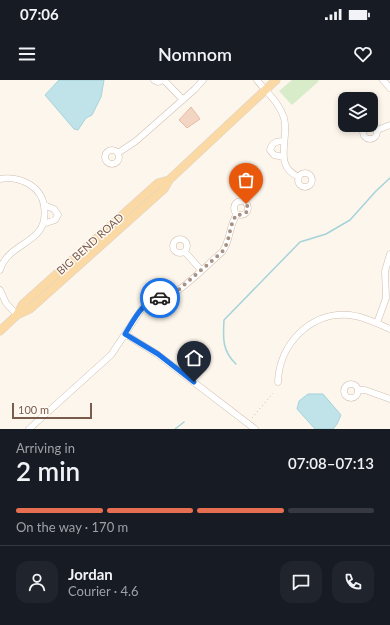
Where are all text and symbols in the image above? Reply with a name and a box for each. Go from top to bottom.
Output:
text: 07:06 [20,5,59,23]
icon: menu [16,43,38,65]
text: Nomnom [158,43,232,65]
icon: heart [352,43,374,65]
map controls [338,92,378,132]
button: layers [338,92,378,132]
pin [229,163,263,204]
icon: bag [235,169,257,191]
street label: BIG BEND ROAD [54,210,126,277]
courier [140,278,180,318]
icon: car [149,287,171,309]
pin [177,341,211,382]
icon: home [183,347,205,369]
scale bar [12,401,92,420]
text: 100 m [18,403,49,416]
text: Arriving in [16,440,75,456]
text: 07:08–07:13 [288,454,374,472]
text: 2 min [16,455,80,487]
text: On the way · 170 m [16,519,128,535]
button: person [16,561,58,603]
button: chat [280,561,322,603]
button: phone [332,561,374,603]
text: Jordan [68,565,113,583]
text: Courier · 4.6 [68,583,139,599]

